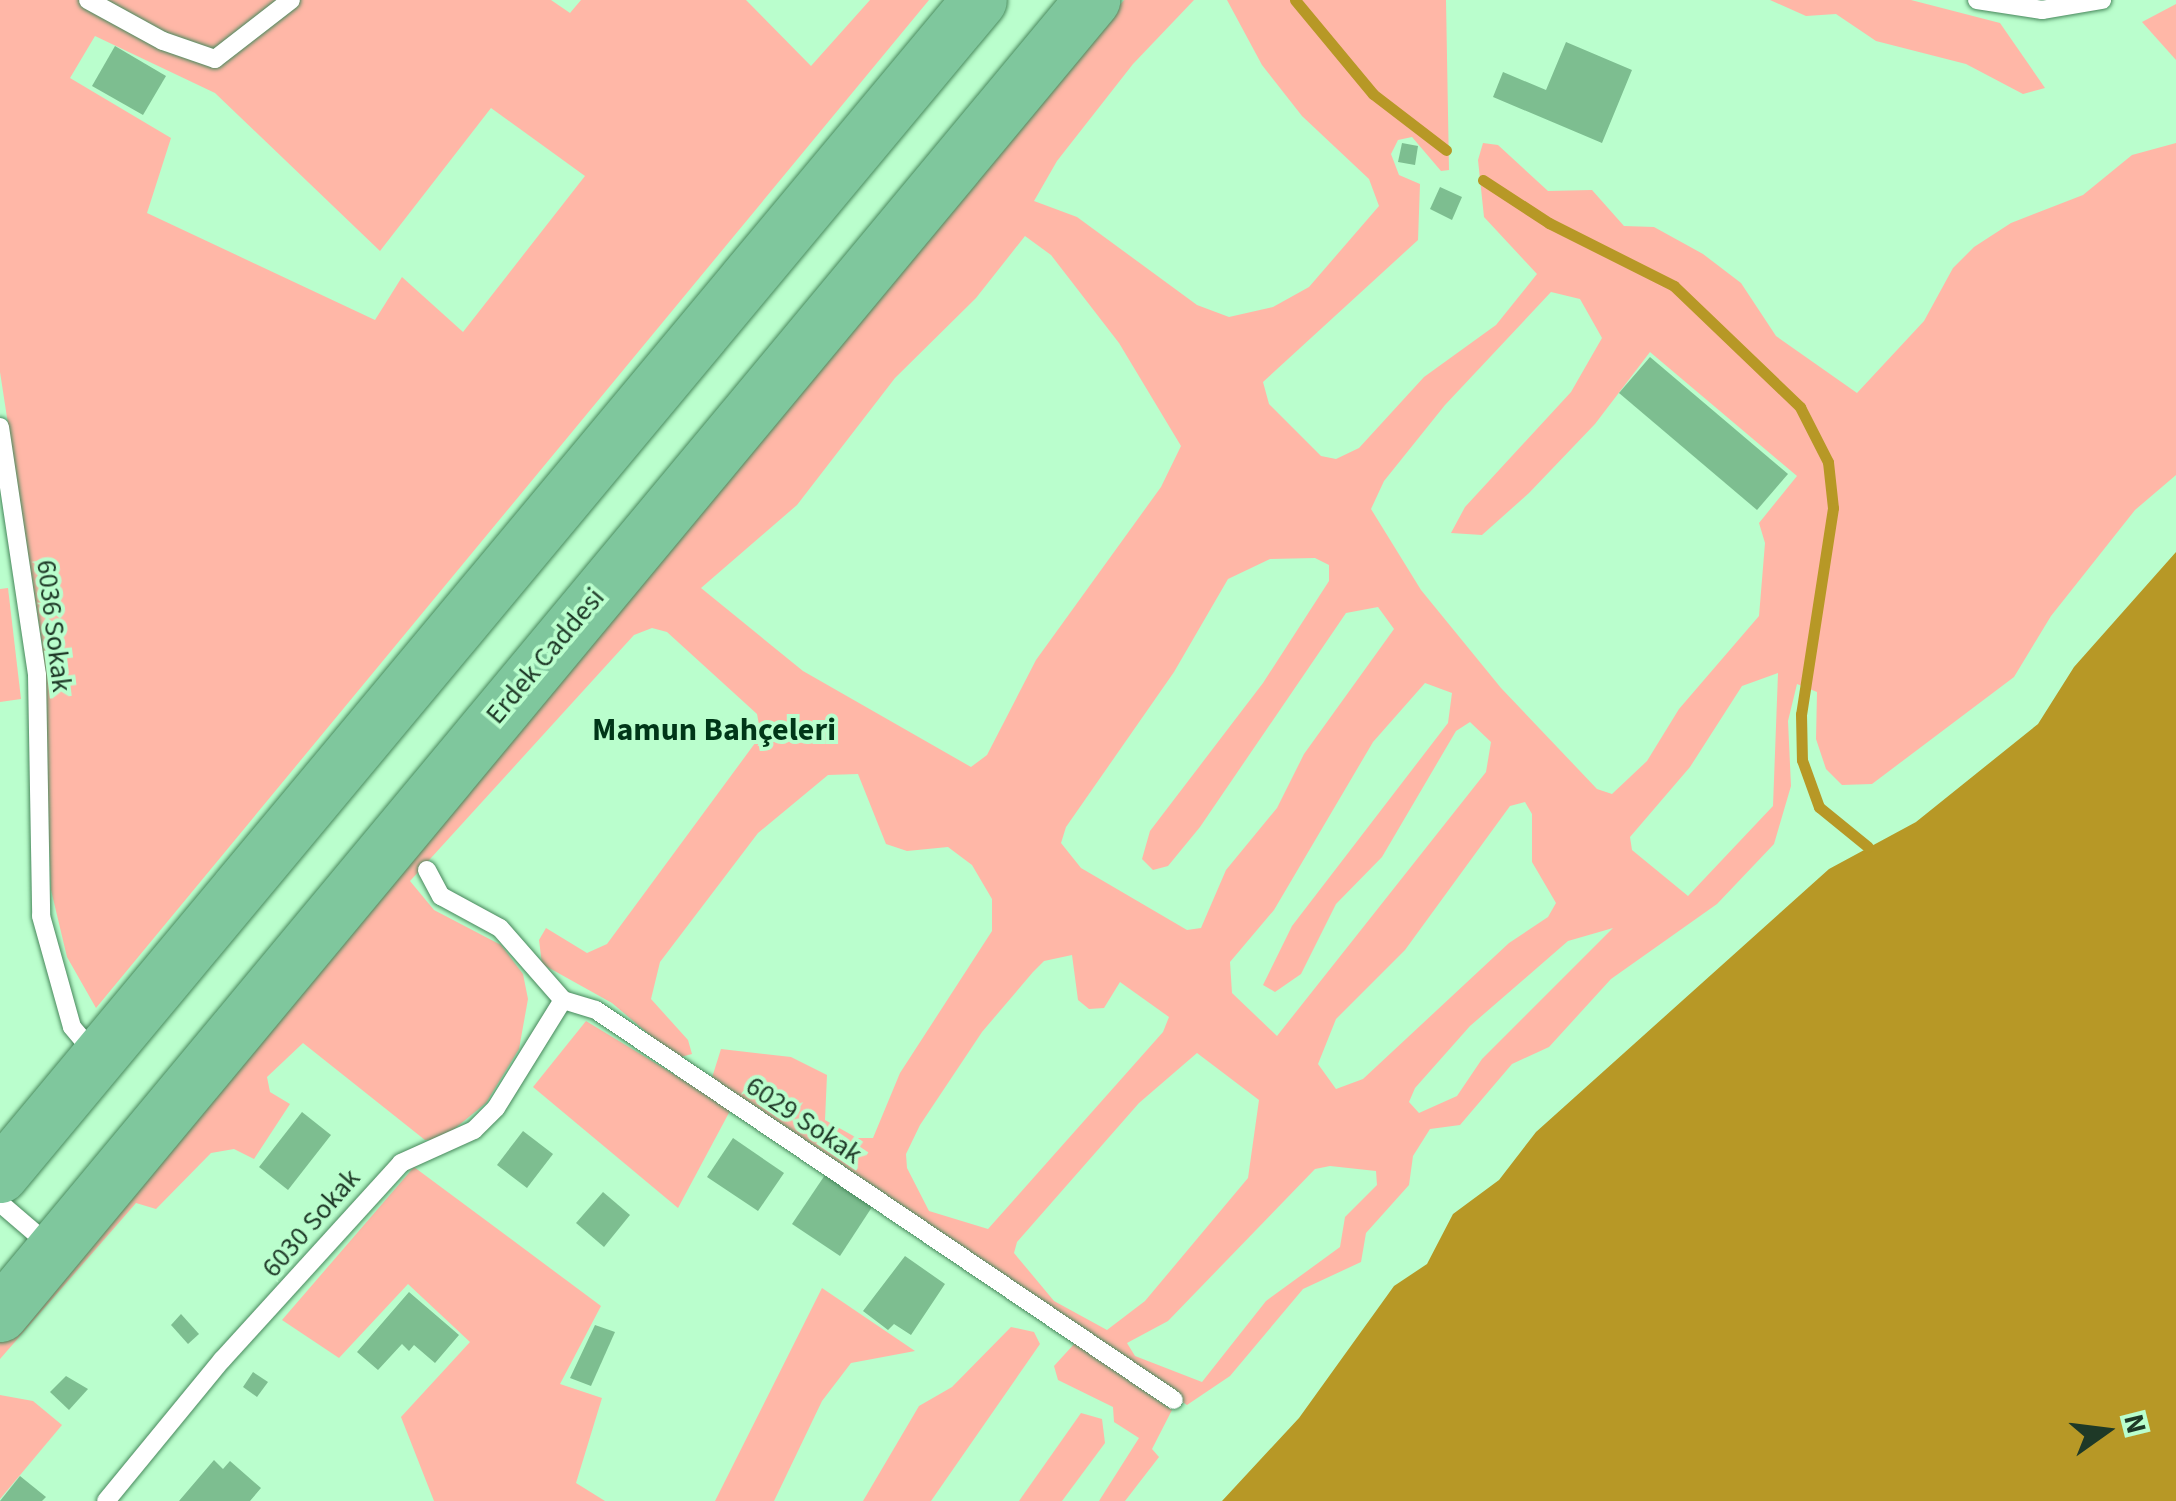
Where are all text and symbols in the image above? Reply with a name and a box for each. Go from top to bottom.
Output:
street label: 6036 Sokak [29,558,79,694]
street label: Erdek Caddesi [479,581,611,731]
district label: Mamun Bahçeleri [592,711,836,749]
street label: 6029 Sokak [739,1069,869,1171]
street label: 6030 Sokak [255,1162,367,1284]
north arrow [2056,1381,2156,1481]
text: N [2113,1410,2157,1438]

